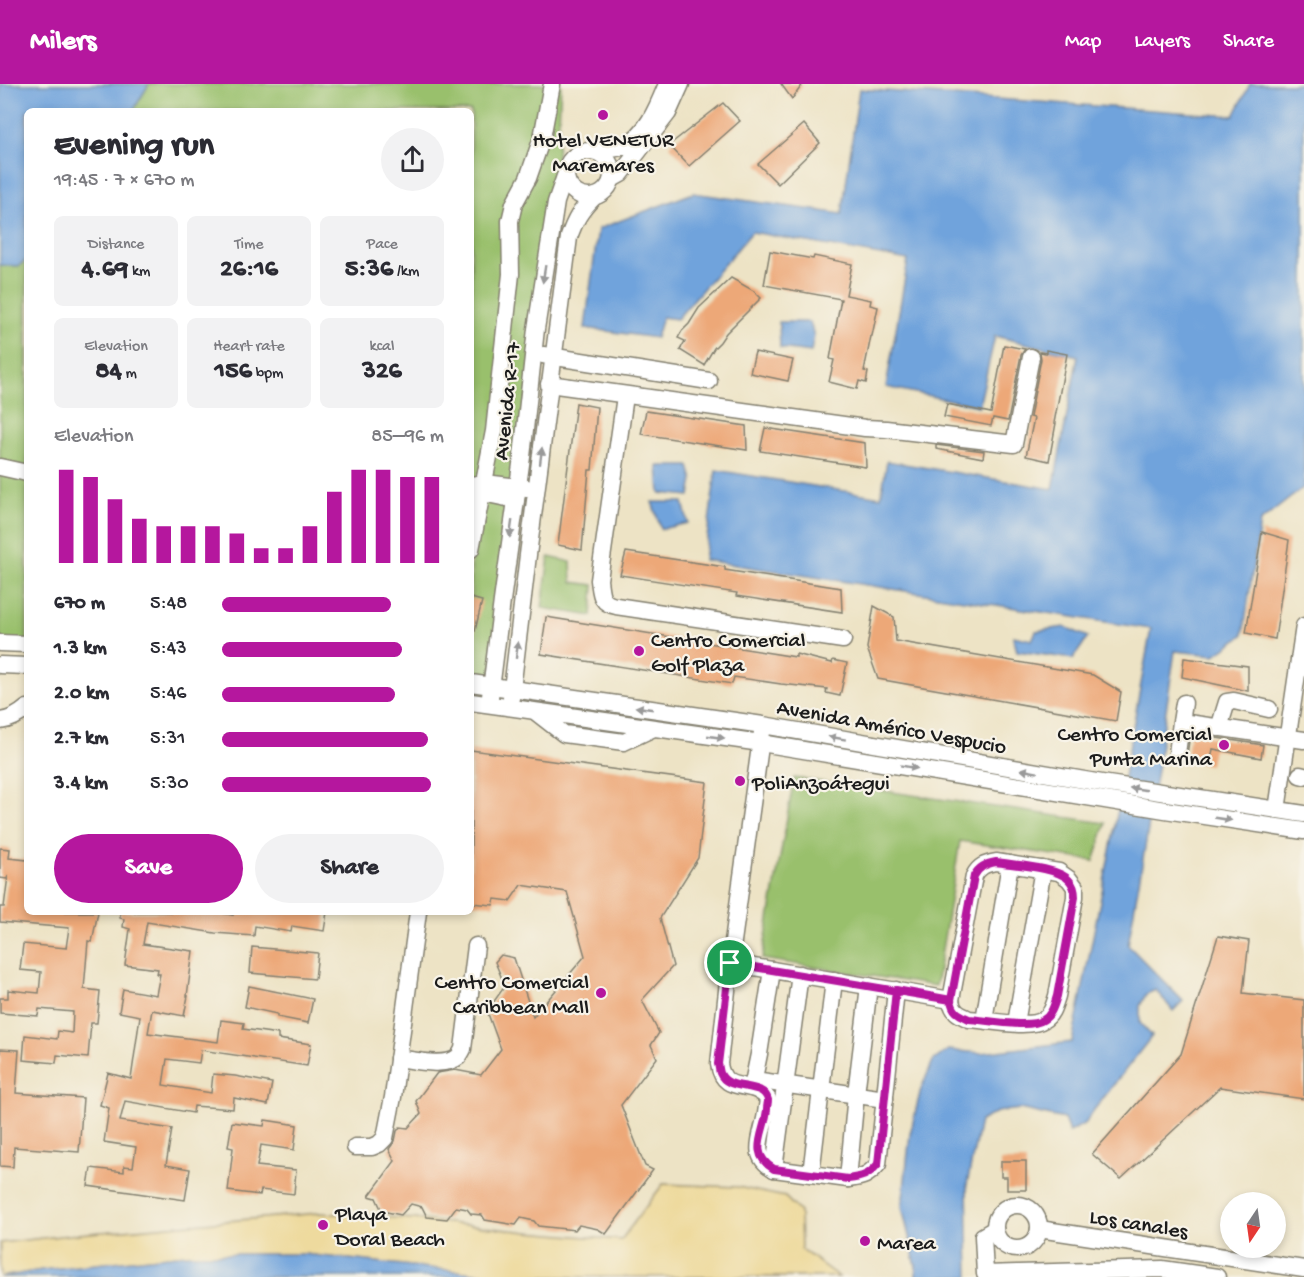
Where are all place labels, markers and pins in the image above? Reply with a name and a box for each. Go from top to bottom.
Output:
marker: Hotel VENETUR Maremares [596,108,610,122]
place label: Hotel VENETUR Maremares [532,129,675,180]
place label: Centro Comercial Golf Plaza [651,629,806,680]
marker: Centro Comercial Golf Plaza [632,644,646,658]
place label: Centro Comercial Punta Marina [1057,723,1213,774]
marker: Centro Comercial Punta Marina [1217,738,1231,752]
place label: PoliAnzoátegui [751,772,890,798]
marker: PoliAnzoátegui [733,774,747,788]
pin [704,937,755,988]
place label: Centro Comercial Caribbean Mall [434,971,589,1022]
marker: Centro Comercial Caribbean Mall [594,986,608,1000]
place label: Playa Doral Beach [333,1203,445,1254]
marker: Playa Doral Beach [316,1218,330,1232]
place label: Marea [877,1232,937,1258]
marker: Marea [858,1234,872,1248]

